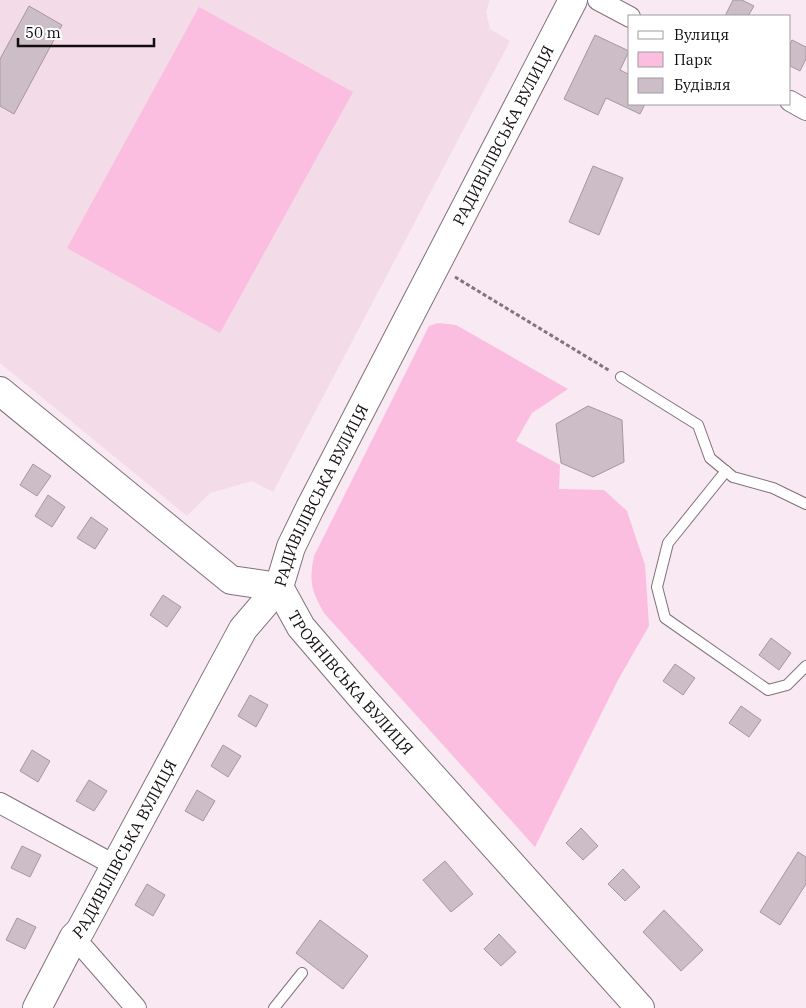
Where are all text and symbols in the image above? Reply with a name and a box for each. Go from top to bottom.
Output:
scale bar [18,15,154,47]
legend [628,15,791,105]
text: 50 m [25,23,61,42]
text: Вулиця [674,25,729,44]
street label: РАДИВІЛІВСЬКА ВУЛИЦЯ [448,42,558,229]
text: Парк [674,50,712,69]
text: Будівля [674,75,731,94]
street label: РАДИВІЛІВСЬКА ВУЛИЦЯ [270,401,372,589]
street label: ТРОЯНІВСЬКА ВУЛИЦЯ [284,607,418,759]
street label: РАДИВІЛІВСЬКА ВУЛИЦЯ [68,756,181,943]

